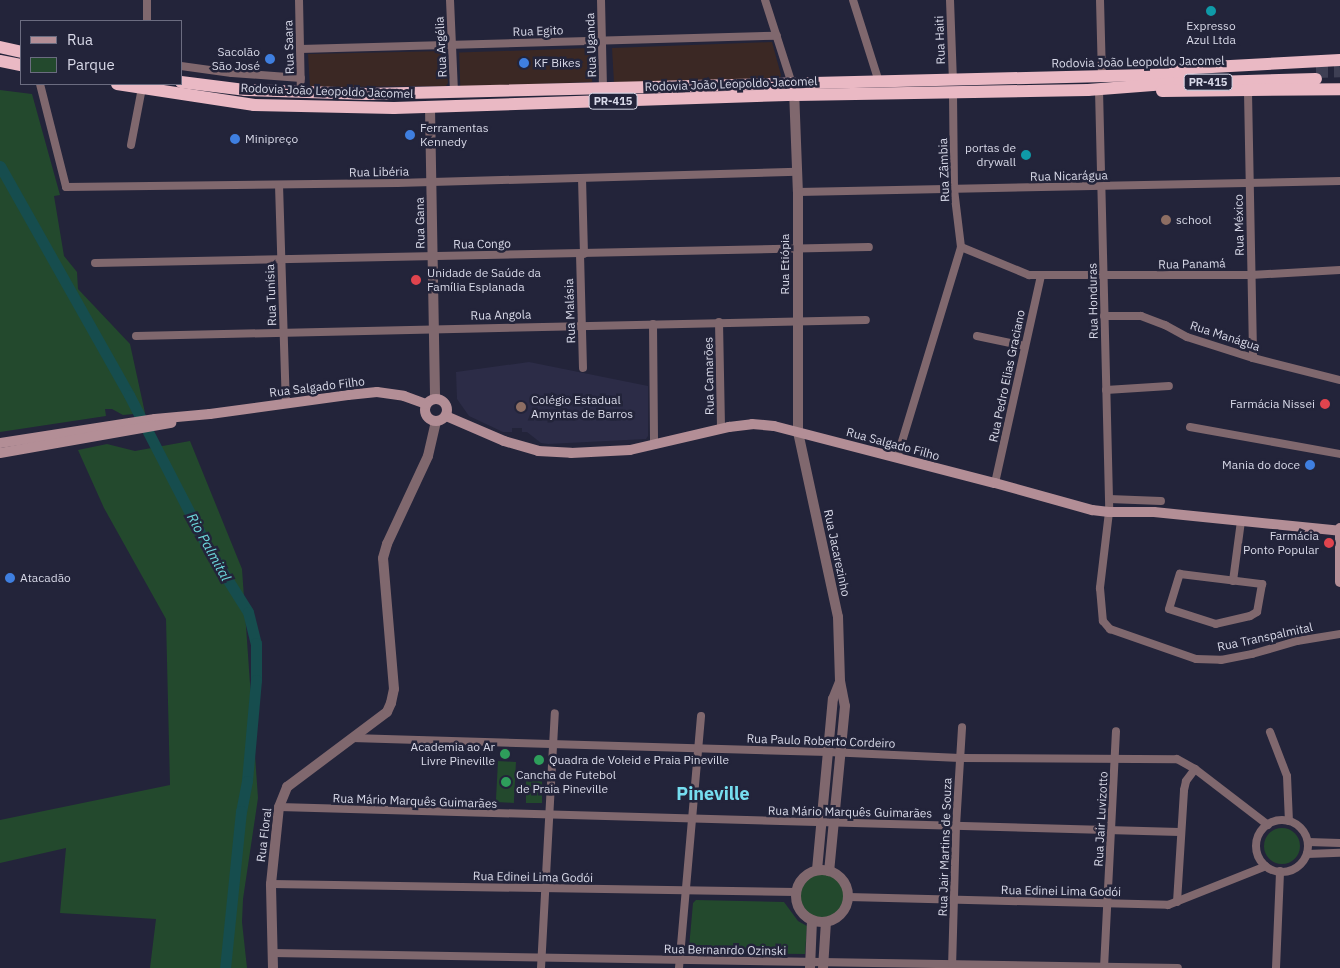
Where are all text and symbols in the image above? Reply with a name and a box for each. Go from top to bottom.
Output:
marker: Expresso Azul Ltda [1205,5,1217,17]
street label: Rua Uganda [583,12,599,78]
street label: Rua Haiti [932,15,948,65]
street label: Rua Argélia [432,16,450,78]
place label: Expresso Azul Ltda [1186,19,1236,47]
legend [20,20,182,85]
street label: Rua Saara [281,20,297,74]
street label: Rua Egito [512,23,564,39]
text: Rua [67,30,93,49]
place label: Sacolão São José [212,45,260,73]
marker: Sacolão São José [264,53,276,65]
street label: Rodovia João Leopoldo Jacomel [1051,53,1225,71]
text: Parque [67,55,115,74]
place label: KF Bikes [534,56,581,70]
marker: KF Bikes [518,57,530,69]
street label: Rodovia João Leopoldo Jacomel [644,74,818,94]
road number: PR-415 [1183,74,1233,90]
street label: Rodovia João Leopoldo Jacomel [240,81,414,101]
road number: PR-415 [588,92,638,110]
place label: Ferramentas Kennedy [420,121,489,149]
marker: Ferramentas Kennedy [404,129,416,141]
place label: Minipreço [245,132,298,146]
marker: Minipreço [229,133,241,145]
street label: Rua Zâmbia [936,138,952,202]
place label: portas de drywall [965,141,1016,169]
marker: portas de drywall [1020,149,1032,161]
street label: Rua Libéria [349,164,409,180]
street label: Rua Nicarágua [1030,168,1108,184]
street label: Rua México [1231,194,1247,256]
street label: Rua Gana [412,197,428,249]
place label: school [1176,213,1211,227]
marker: school [1160,214,1172,226]
street label: Rua Etiópia [778,233,792,295]
street label: Rua Congo [453,236,511,252]
street label: Rua Panamá [1158,256,1226,272]
street label: Rua Honduras [1085,263,1101,339]
street label: Rua Tunísia [263,264,279,326]
place label: Unidade de Saúde da Família Esplanada [427,266,541,294]
marker: Unidade de Saúde da Família Esplanada [409,273,423,287]
street label: Rua Malásia [562,278,578,344]
street label: Rua Angola [470,307,532,323]
street label: Rua Pedro Elias Graciano [986,309,1028,443]
street label: Rua Manágua [1188,318,1262,354]
street label: Rua Camarões [701,337,717,415]
street label: Rua Salgado Filho [268,374,366,400]
place label: Colégio Estadual Amyntas de Barros [531,393,633,421]
place label: Farmácia Nissei [1230,397,1315,411]
marker: Farmácia Nissei [1319,398,1331,410]
marker: Colégio Estadual Amyntas de Barros [515,401,527,413]
street label: Rua Salgado Filho [845,425,941,463]
place label: Mania do doce [1222,458,1300,472]
marker: Mania do doce [1304,459,1316,471]
street label: Rua Jacarezinho [821,508,853,598]
water label: Rio Palmital [183,510,235,584]
place label: Farmácia Ponto Popular [1243,529,1319,557]
marker: Farmácia Ponto Popular [1323,537,1335,549]
place label: Atacadão [20,571,71,585]
marker: Atacadão [4,572,16,584]
street label: Rua Transpalmital [1216,620,1314,654]
street label: Rua Paulo Roberto Cordeiro [746,731,896,751]
place label: Academia ao Ar Livre Pineville [411,740,495,768]
marker: Academia ao Ar Livre Pineville [499,748,511,760]
place label: Quadra de Voleid e Praia Pineville [549,753,729,767]
marker: Quadra de Voleid e Praia Pineville [533,754,545,766]
place label: Cancha de Futebol de Praia Pineville [516,768,616,796]
street label: Rua Jair Luvizotto [1091,771,1111,867]
marker: Cancha de Futebol de Praia Pineville [500,776,512,788]
street label: Rua Jair Martins de Souza [935,777,955,917]
district label: Pineville [676,783,750,805]
street label: Rua Mário Marquês Guimarães [332,791,498,811]
street label: Rua Mário Marquês Guimarães [768,803,932,821]
street label: Rua Floral [254,807,274,863]
street label: Rua Edinei Lima Godói [473,869,593,885]
street label: Rua Edinei Lima Godói [1001,883,1121,899]
street label: Rua Bernanrdo Ozinski [664,942,786,958]

